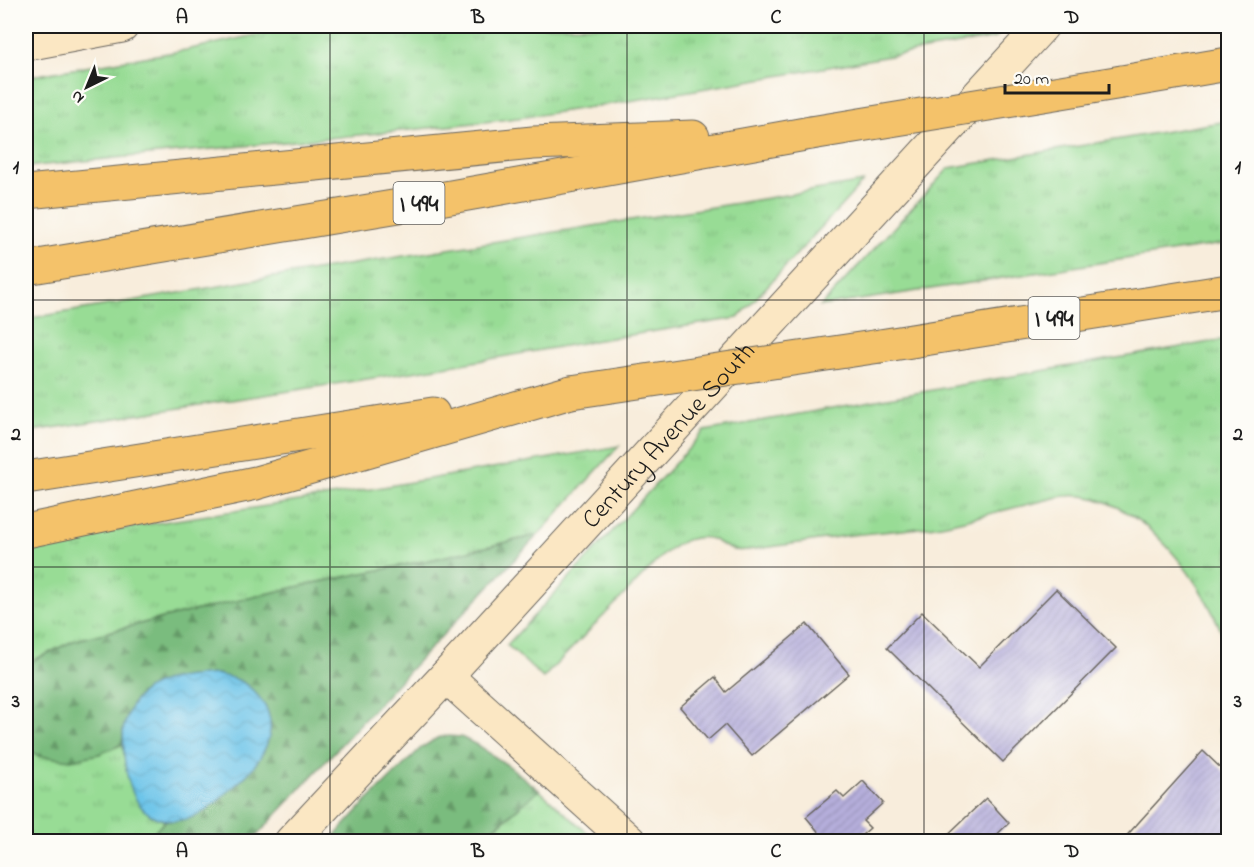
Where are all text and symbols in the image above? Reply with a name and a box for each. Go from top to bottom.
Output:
text: A [176,4,188,33]
text: B [470,4,485,33]
text: C [771,4,782,33]
text: D [1064,4,1079,33]
north arrow [57,57,117,117]
scale bar [1005,57,1108,95]
text: 20 m [1014,67,1049,93]
text: N [66,84,90,109]
text: 1 [13,154,20,183]
text: 1 [1235,154,1242,183]
road number: I 494 [394,182,444,224]
road number: I 494 [1028,297,1080,339]
street label: Century Avenue South [574,334,766,538]
text: 2 [10,421,21,450]
text: 2 [1232,421,1243,450]
text: 3 [11,688,20,717]
text: 3 [1233,688,1242,717]
text: A [176,838,188,867]
text: B [470,838,485,867]
text: C [771,838,782,867]
text: D [1064,838,1079,867]

